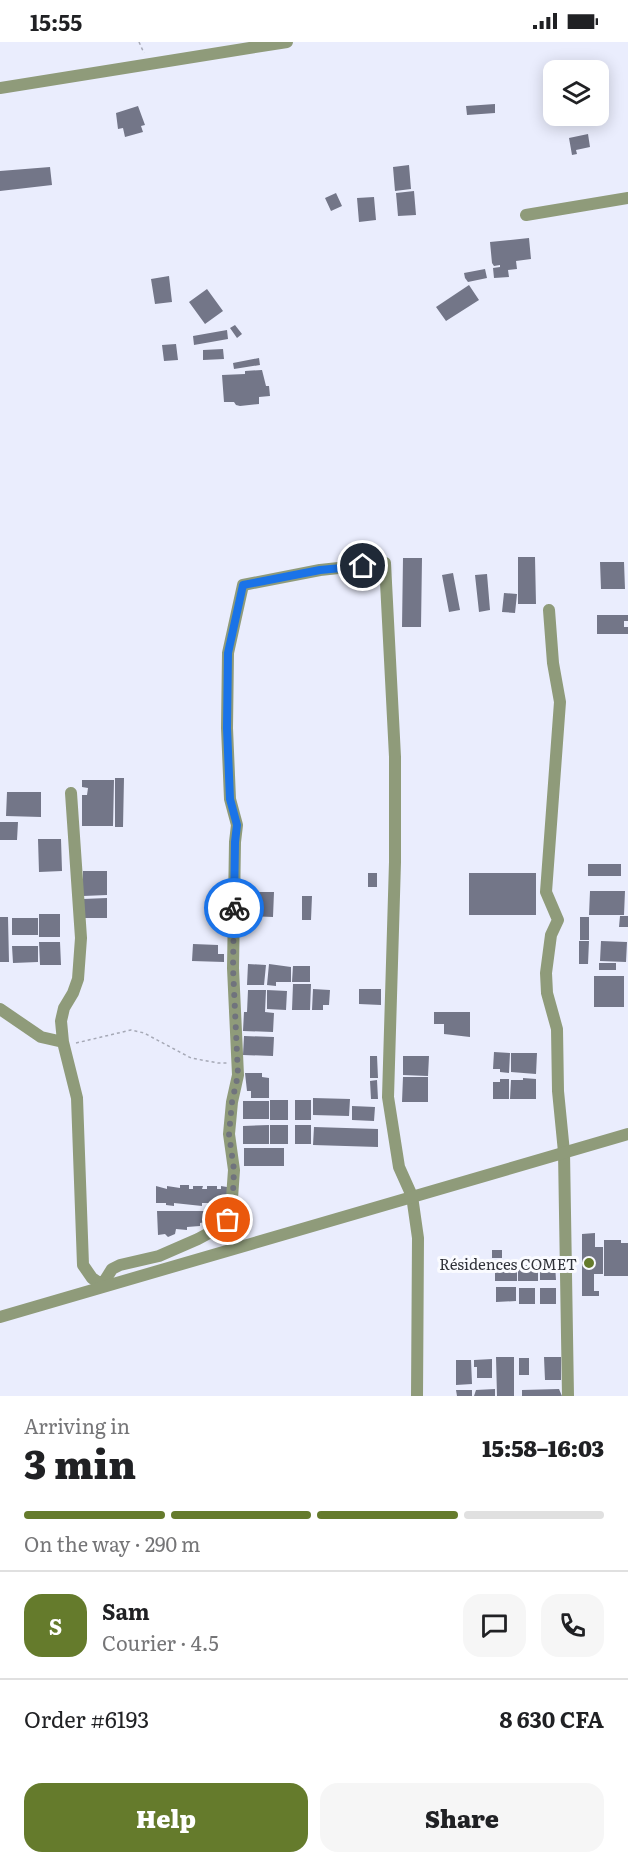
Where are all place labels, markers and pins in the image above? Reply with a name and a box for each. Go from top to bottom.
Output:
pin [337,540,388,591]
pin [202,1194,253,1245]
place label: Résidences COMET [439,1252,577,1275]
marker: Résidences COMET [582,1256,596,1270]

